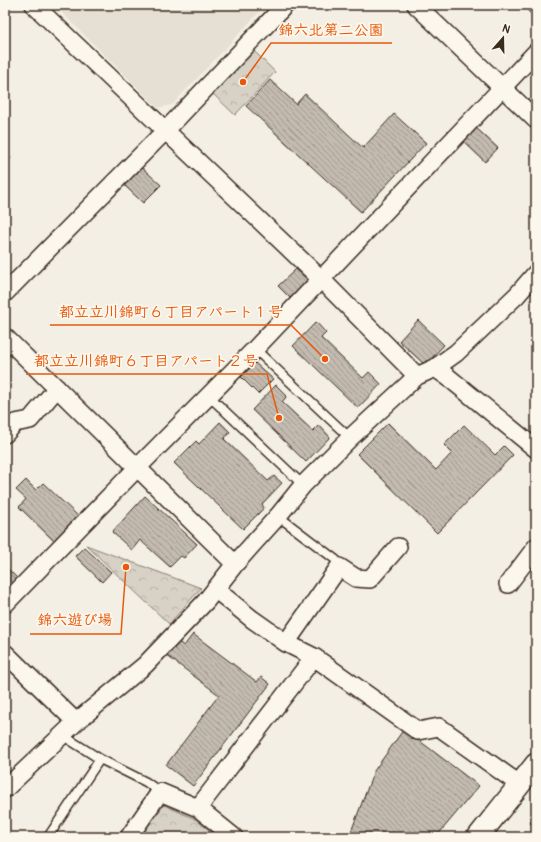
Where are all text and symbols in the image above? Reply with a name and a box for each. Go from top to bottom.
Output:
callout: 錦六北第二公園 [271,16,392,43]
north arrow [483,18,523,58]
text: 錦六北第二公園 [278,21,384,40]
text: N [501,22,512,37]
callout: 都立立川錦町６丁目アパート１号 [50,298,291,325]
text: 都立立川錦町６丁目アパート１号 [59,303,283,322]
callout: 都立立川錦町６丁目アパート２号 [26,347,267,374]
text: 都立立川錦町６丁目アパート２号 [34,352,258,371]
callout: 錦六遊び場 [30,607,121,634]
text: 錦六遊び場 [37,611,113,630]

